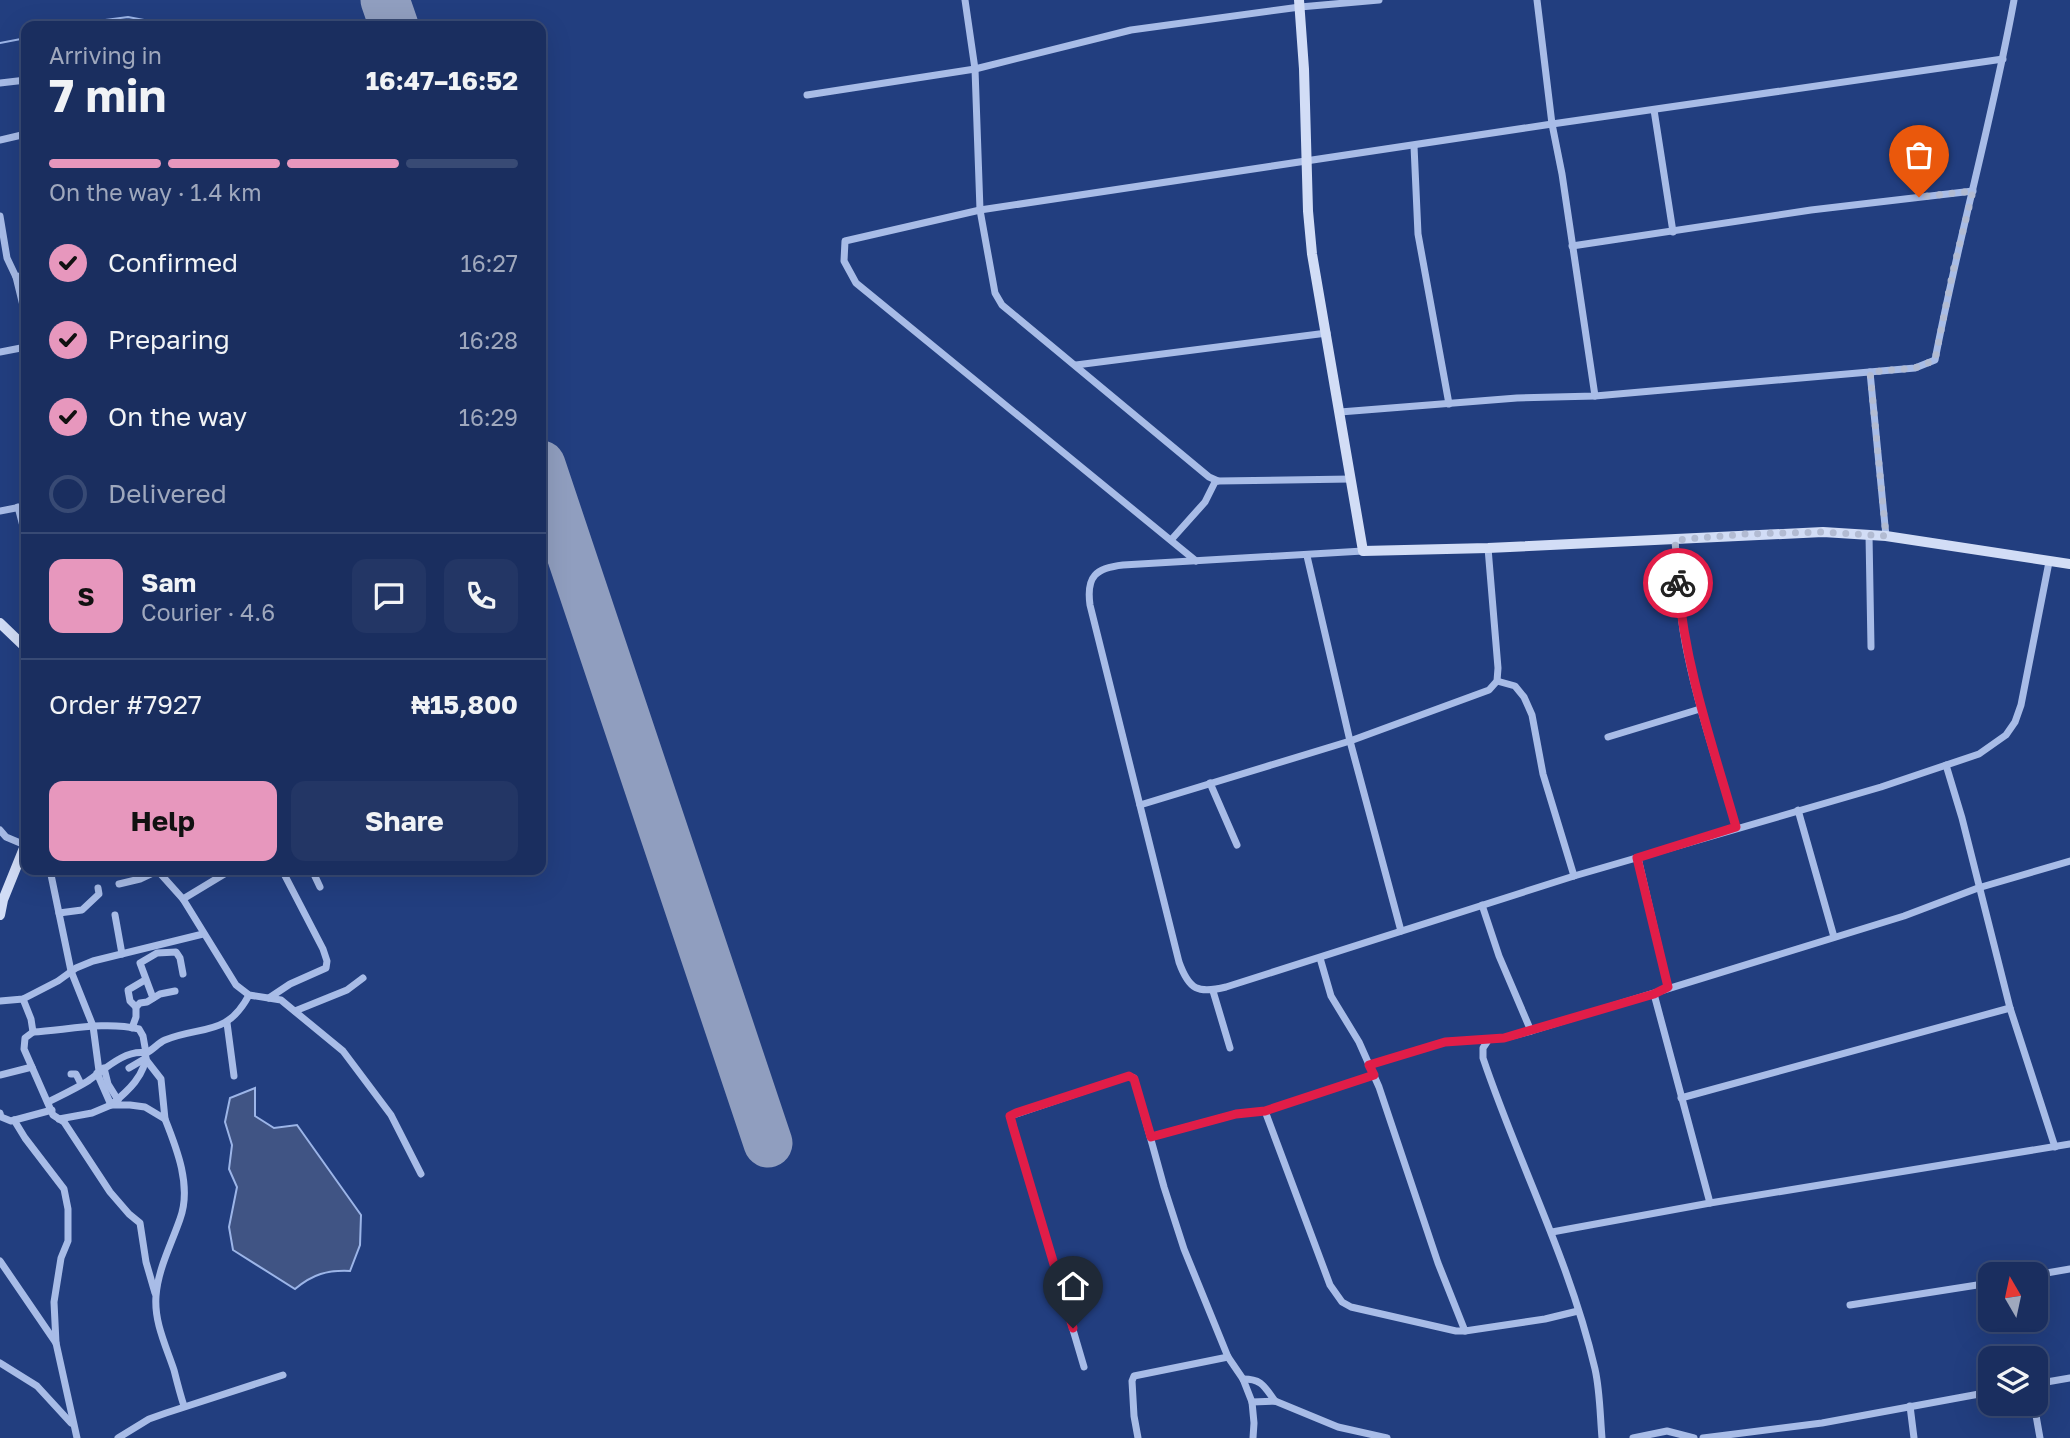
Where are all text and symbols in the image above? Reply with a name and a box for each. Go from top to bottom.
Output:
text: Arriving in [49,41,162,69]
text: 16:47–16:52 [366,65,518,96]
text: 7 min [49,67,166,122]
pin [1889,125,1949,197]
icon: bag [1900,136,1938,174]
text: On the way · 1.4 km [49,178,262,206]
icon: check [49,244,87,282]
text: Confirmed [108,247,238,278]
text: 16:27 [461,249,518,277]
icon: check [49,321,87,359]
text: Preparing [108,324,230,355]
text: 16:28 [459,326,518,354]
icon: check [49,398,87,436]
text: On the way [108,401,247,432]
text: 16:29 [459,403,518,431]
text: Delivered [108,478,227,509]
courier [1643,548,1713,618]
button: chat [352,559,426,633]
button: phone [444,559,518,633]
icon: bike [1659,564,1697,602]
text: Sam [141,567,196,598]
text: S [77,581,95,612]
text: Courier · 4.6 [141,598,275,626]
text: Order #7927 [49,689,202,720]
text: ₦15,800 [411,689,518,720]
button: Help [49,781,277,861]
button: Share [291,781,518,861]
pin [1043,1256,1103,1328]
north arrow [1978,1262,2048,1332]
map controls [1978,1262,2048,1416]
icon: home [1054,1267,1092,1305]
button: layers [1978,1346,2048,1416]

